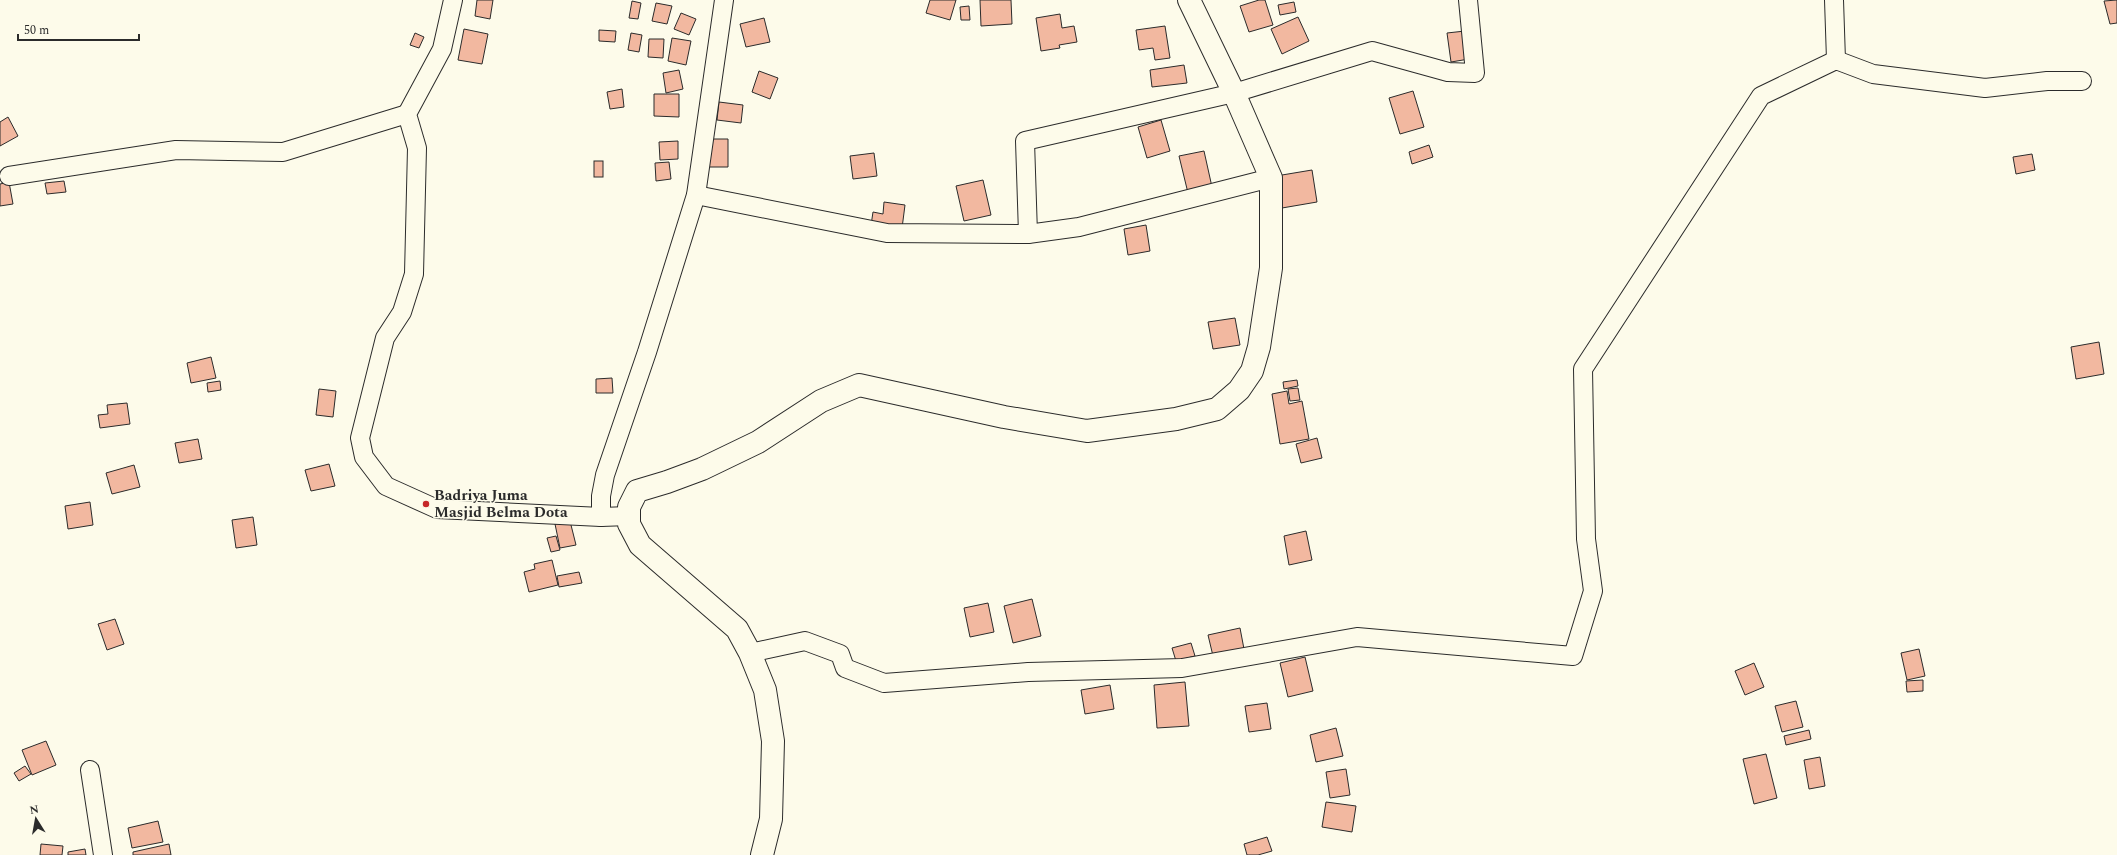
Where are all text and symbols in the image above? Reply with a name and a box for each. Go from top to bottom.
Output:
scale bar [18,16,139,42]
text: 50 m [24,21,49,40]
place label: Badriya Juma Masjid Belma Dota [434,484,568,524]
marker: Badriya Juma Masjid Belma Dota [421,499,431,509]
north arrow [16,799,56,839]
text: N [28,800,40,819]

